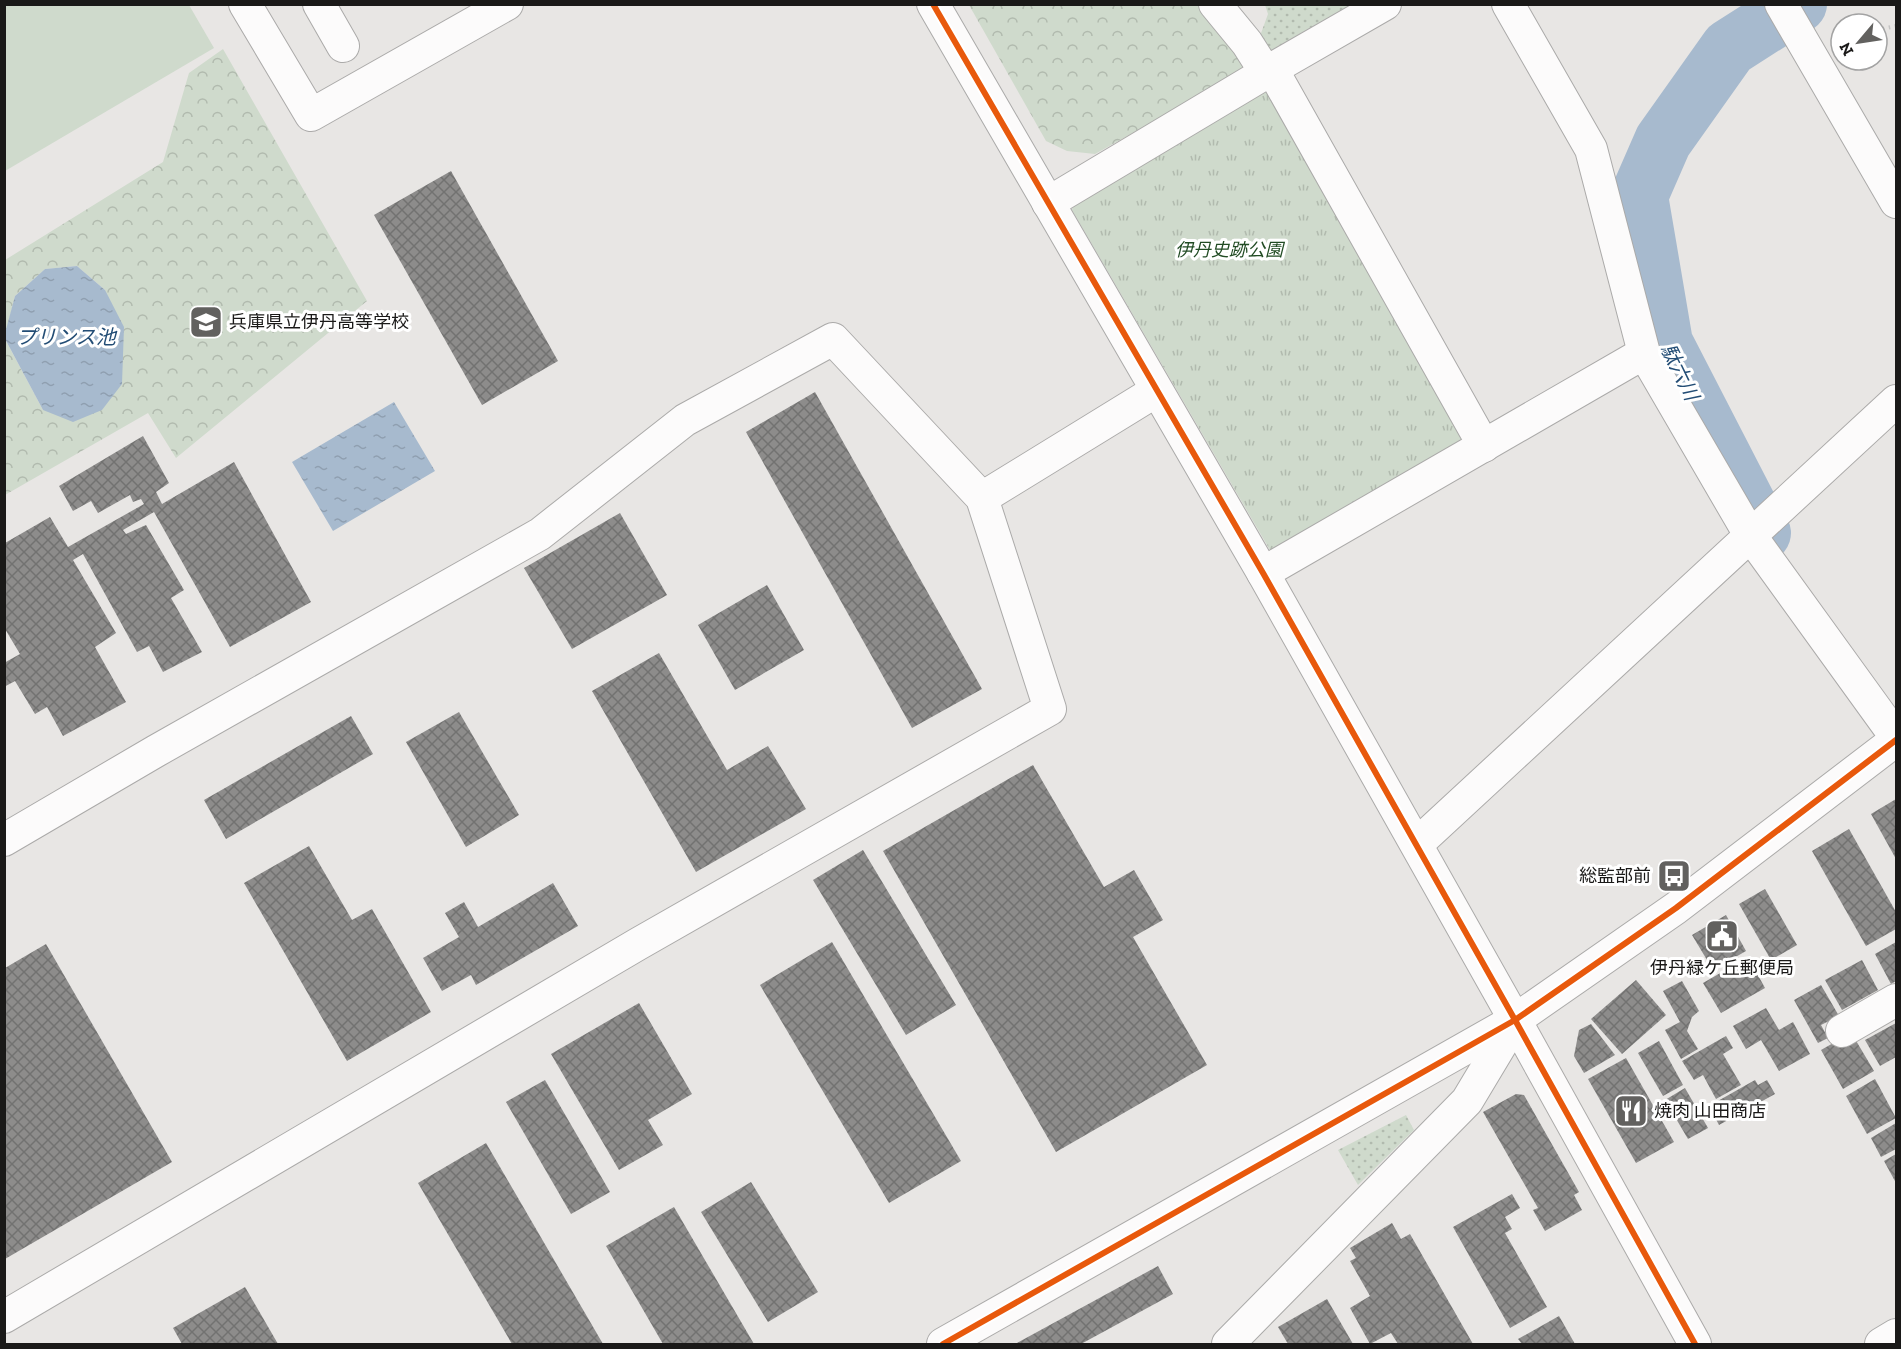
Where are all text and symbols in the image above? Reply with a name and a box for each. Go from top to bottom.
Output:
north arrow [1829,12,1889,72]
text: N [1835,39,1858,59]
park label: 伊丹史跡公園 [1175,239,1286,261]
school or university icon: 兵庫県立伊丹高等学校 [188,304,224,340]
place label: 兵庫県立伊丹高等学校 [229,311,409,333]
water label: プリンス池 [16,325,118,349]
water label: 駄六川 [1656,340,1705,406]
bus stop icon: 総監部前 [1656,858,1692,894]
place label: 総監部前 [1579,865,1651,887]
public building icon: 伊丹緑ケ丘郵便局 [1704,918,1740,954]
place label: 伊丹緑ケ丘郵便局 [1650,957,1794,979]
restaurant icon: 焼肉 山田商店 [1613,1093,1649,1129]
place label: 焼肉 山田商店 [1654,1100,1766,1122]

